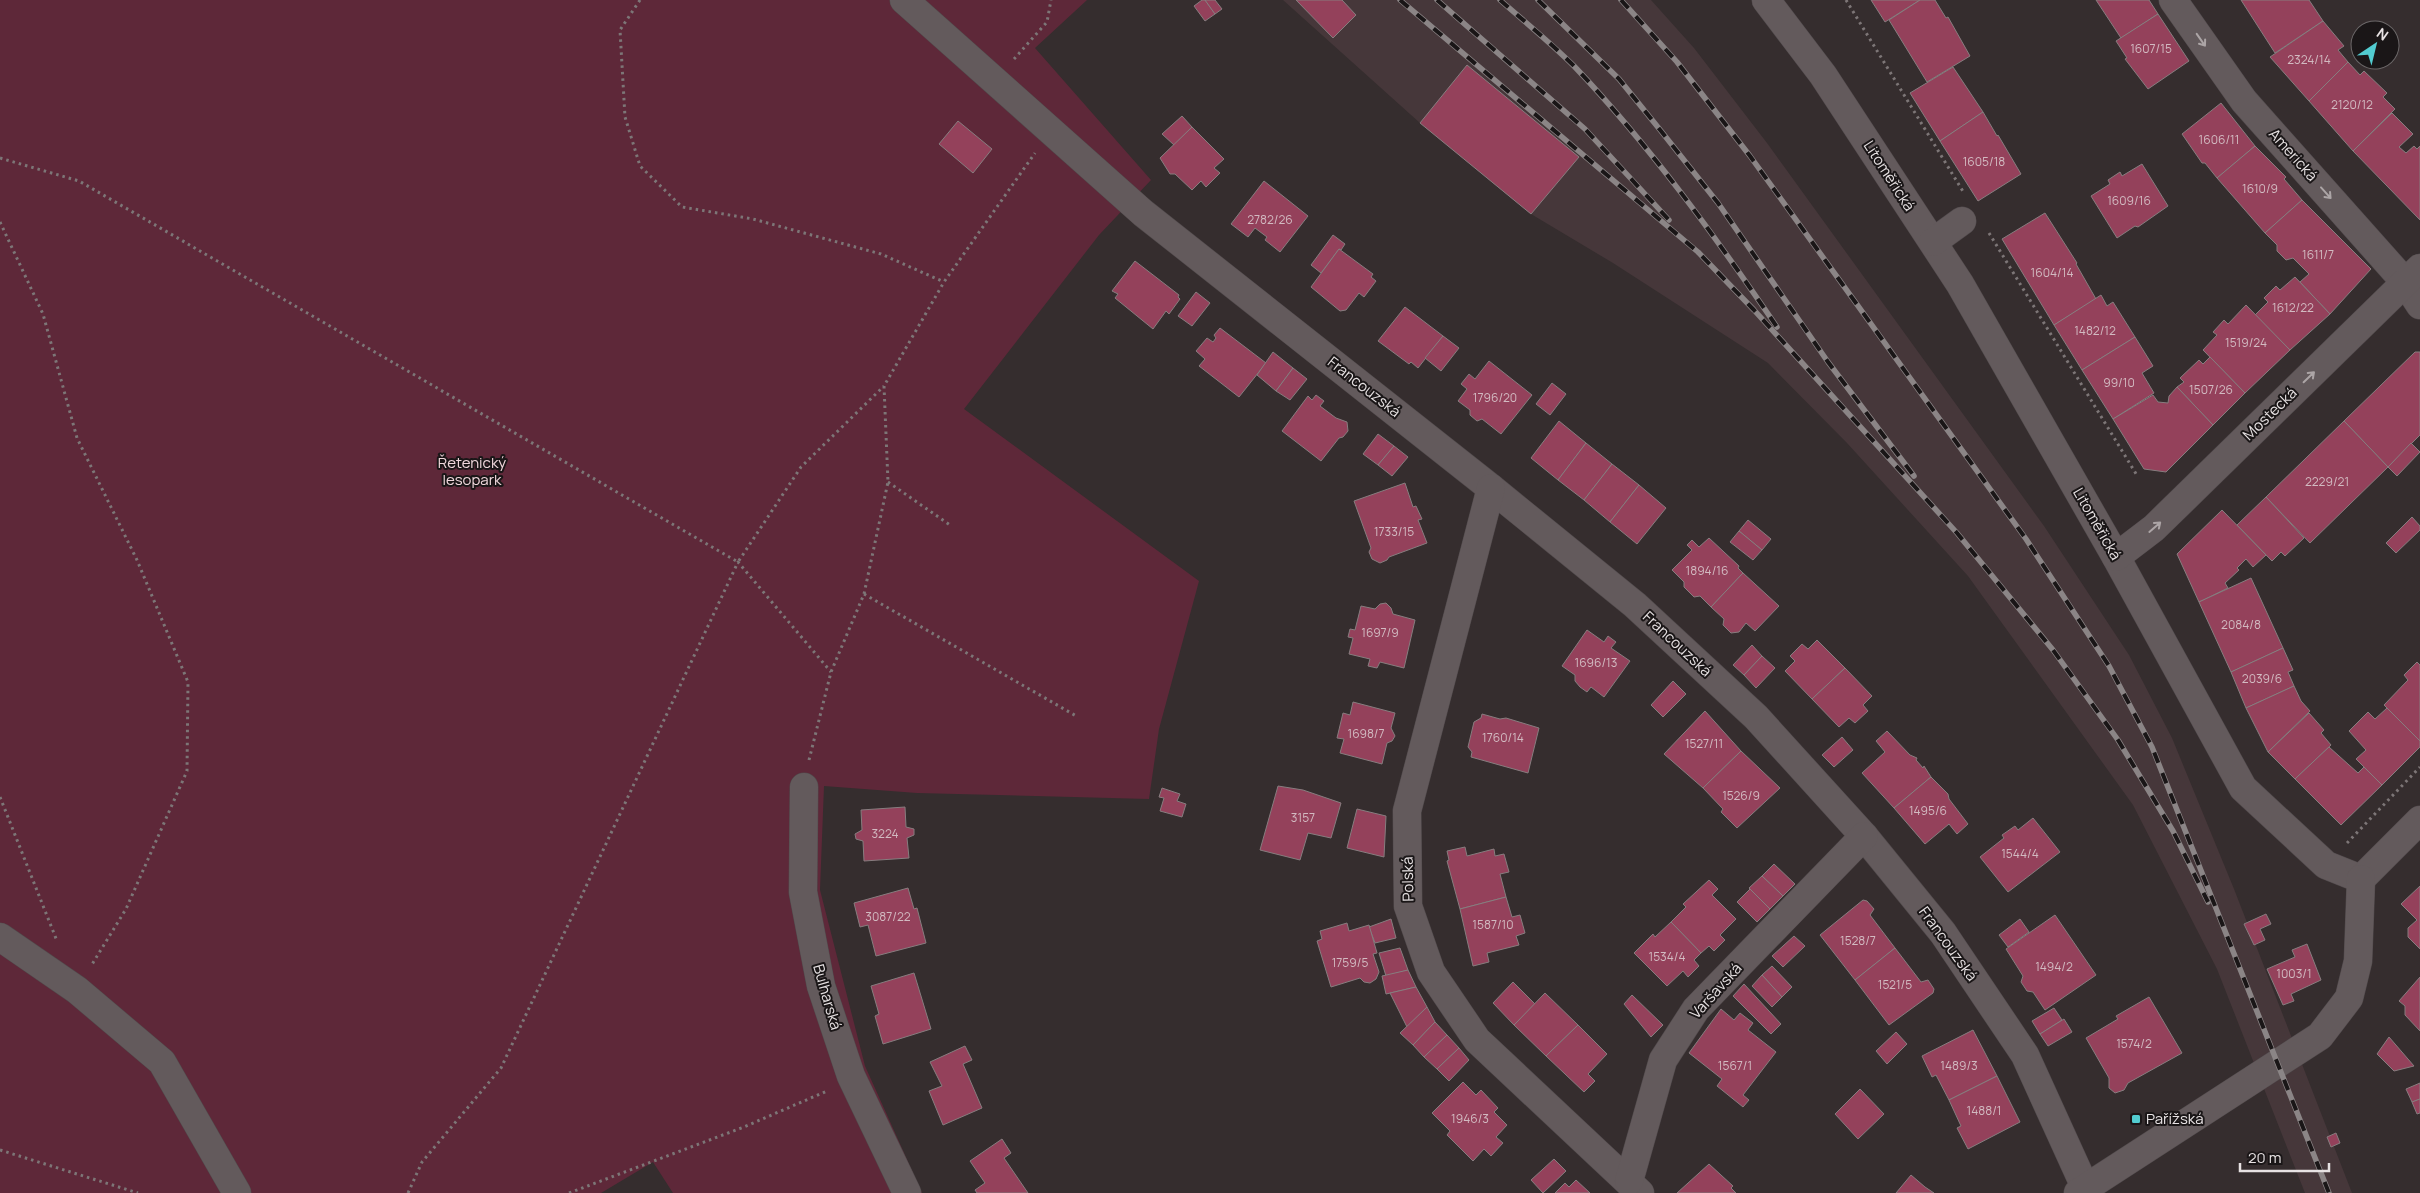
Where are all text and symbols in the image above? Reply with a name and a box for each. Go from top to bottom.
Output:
north arrow [2350,20,2400,70]
text: N [2373,23,2392,45]
one-way arrow [2196,33,2206,47]
house number: 1607/15 [2130,40,2172,57]
house number: 2324/14 [2287,51,2331,68]
house number: 2120/12 [2331,96,2373,113]
street label: Americká [2264,124,2323,185]
house number: 1606/11 [2199,131,2239,148]
street label: Litoměřická [1859,136,1920,215]
house number: 1605/18 [1963,153,2005,170]
house number: 1610/9 [2242,180,2278,197]
one-way arrow [2320,186,2332,199]
house number: 1609/16 [2107,192,2151,209]
house number: 2782/26 [1247,211,1293,228]
house number: 1611/7 [2302,246,2334,263]
house number: 1604/14 [2031,264,2073,281]
house number: 1612/22 [2272,299,2314,316]
house number: 1482/12 [2074,322,2116,339]
house number: 1519/24 [2225,334,2267,351]
street label: Francouzská [1323,351,1405,422]
one-way arrow [2302,371,2315,383]
house number: 99/10 [2103,374,2135,391]
house number: 1507/26 [2189,381,2233,398]
street label: Mostecká [2238,383,2301,445]
house number: 1796/20 [1473,389,1517,406]
park label: Řetenický lesopark [438,452,506,490]
house number: 2229/21 [2305,473,2349,490]
street label: Litoměřická [2068,484,2127,564]
one-way arrow [2148,521,2161,532]
house number: 1733/15 [1374,523,1414,540]
house number: 1894/16 [1686,562,1728,579]
street label: Francouzská [1638,606,1716,681]
house number: 2084/8 [2221,616,2261,633]
house number: 1697/9 [1361,624,1399,641]
house number: 1696/13 [1575,654,1617,671]
house number: 2039/6 [2242,670,2282,687]
house number: 1698/7 [1347,725,1385,742]
house number: 1760/14 [1482,729,1524,746]
house number: 1527/11 [1685,735,1723,752]
house number: 1526/9 [1722,787,1760,804]
house number: 1495/6 [1909,802,1947,819]
house number: 3157 [1291,809,1315,826]
house number: 3224 [871,825,899,842]
house number: 1544/4 [2001,845,2039,862]
street label: Polská [1397,856,1418,902]
street label: Francouzská [1914,902,1983,985]
house number: 3087/22 [865,908,911,925]
house number: 1587/10 [1472,916,1514,933]
house number: 1528/7 [1840,932,1876,949]
house number: 1534/4 [1648,948,1686,965]
house number: 1759/5 [1332,954,1368,971]
street label: Varšavská [1685,958,1746,1023]
house number: 1494/2 [2035,958,2073,975]
street label: Bulharská [808,961,847,1032]
house number: 1003/1 [2276,965,2312,982]
house number: 1521/5 [1878,976,1912,993]
house number: 1574/2 [2116,1035,2152,1052]
house number: 1567/1 [1718,1057,1752,1074]
house number: 1489/3 [1940,1057,1978,1074]
house number: 1488/1 [1966,1102,2002,1119]
place label: Pařížská [2146,1108,2204,1129]
house number: 1946/3 [1451,1110,1489,1127]
marker: Pařížská [2130,1113,2142,1125]
scale bar [2240,1140,2329,1172]
text: 20 m [2248,1147,2281,1168]

